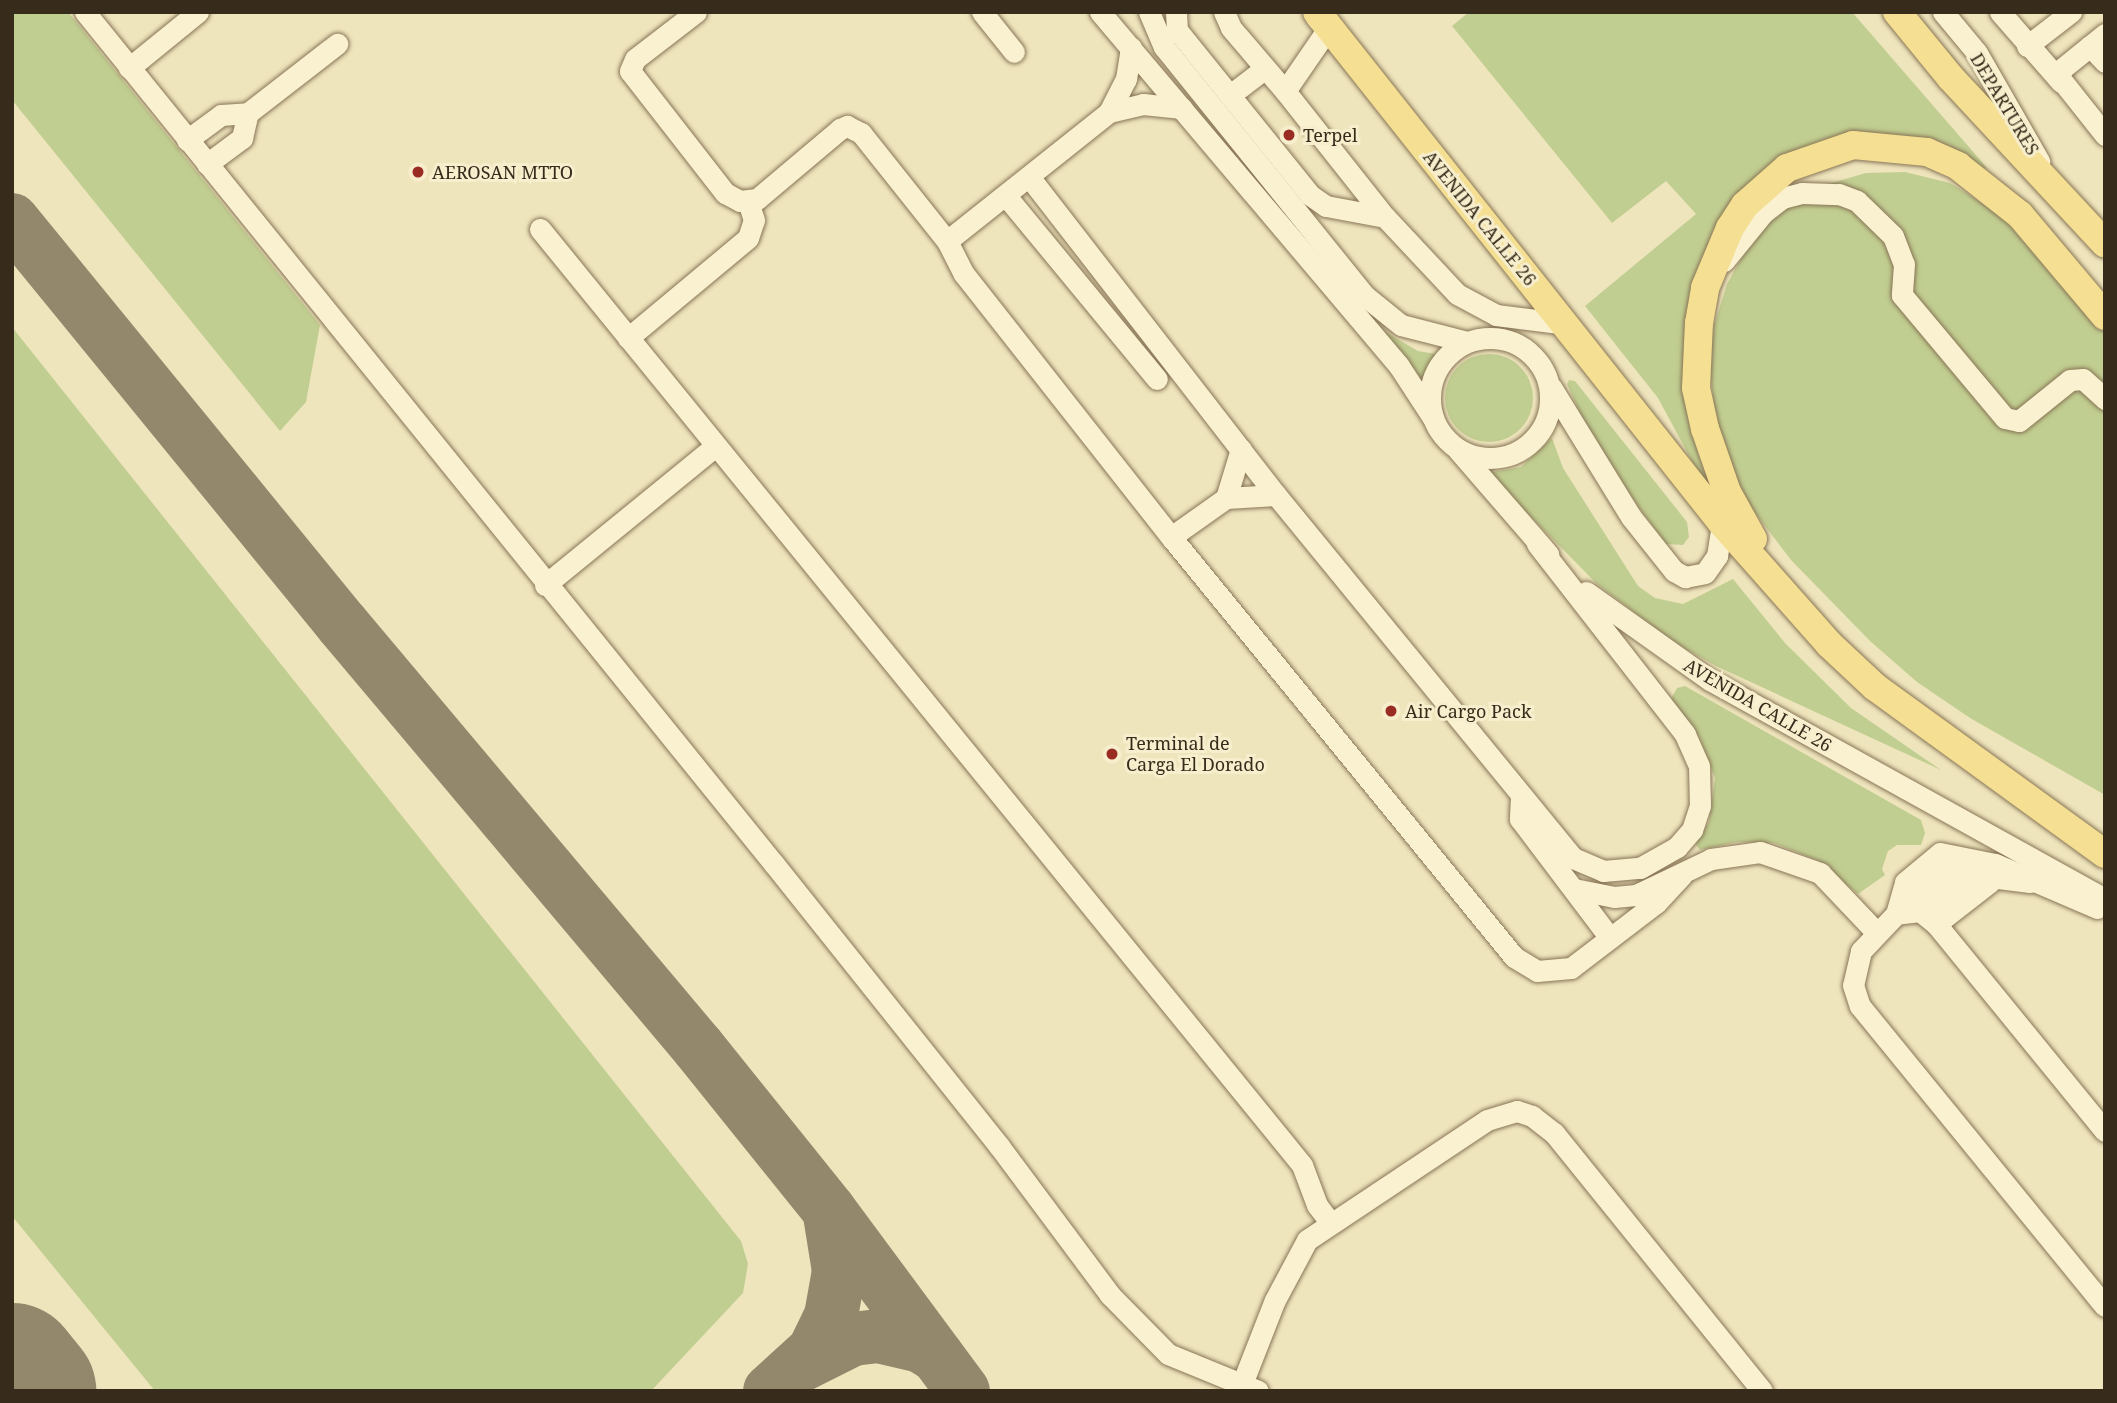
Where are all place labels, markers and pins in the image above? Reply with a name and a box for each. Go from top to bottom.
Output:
place label: Terpel [1303,124,1358,146]
marker: Terpel [1281,127,1297,143]
place label: AEROSAN MTTO [432,161,573,183]
marker: AEROSAN MTTO [410,164,426,180]
place label: Air Cargo Pack [1405,700,1531,722]
marker: Air Cargo Pack [1383,703,1399,719]
place label: Terminal de Carga El Dorado [1126,733,1265,776]
marker: Terminal de Carga El Dorado [1104,746,1120,762]

